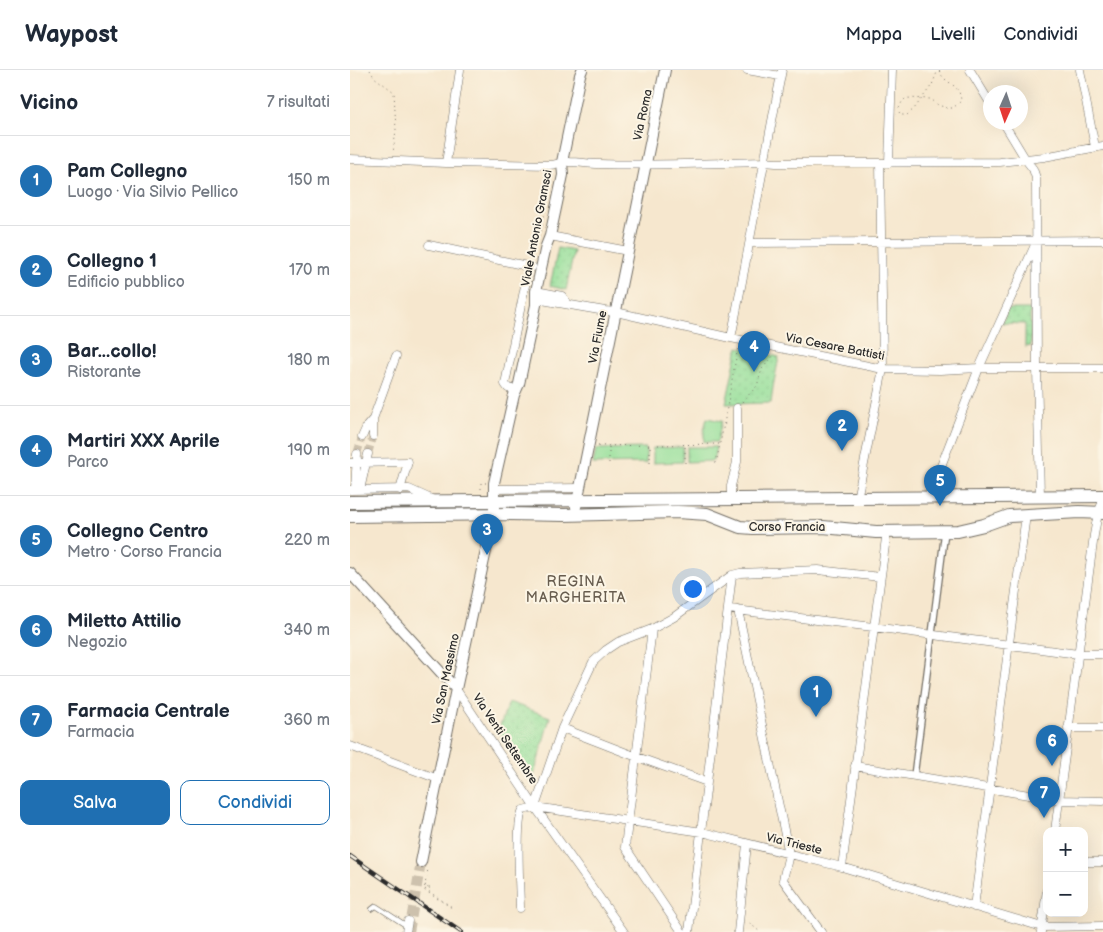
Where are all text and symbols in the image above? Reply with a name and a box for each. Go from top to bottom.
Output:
text: Waypost [25,20,118,49]
text: Mappa [845,24,902,45]
text: Livelli [930,24,976,45]
text: Condividi [1004,24,1078,45]
north arrow [983,85,1028,130]
street label: Via Roma [630,88,656,142]
text: Vicino [20,90,78,115]
text: 7 risultati [267,93,330,112]
text: Pam Collegno [67,160,187,183]
street label: Viale Antonio Gramsci [518,168,556,288]
text: 1 [33,171,39,190]
text: 150 m [288,171,330,190]
text: Luogo · Via Silvio Pellico [67,183,238,202]
text: Collegno 1 [67,250,157,273]
text: 2 [31,261,41,280]
text: 170 m [289,261,330,280]
text: Edificio pubblico [67,273,185,292]
street label: Via Fiume [585,309,611,365]
street label: Via Cesare Battisti [784,330,886,364]
pin: 4 [738,331,770,372]
text: Bar...collo! [67,340,157,363]
text: 3 [31,351,41,370]
text: 180 m [288,351,330,370]
text: Ristorante [67,363,141,382]
pin: 2 [826,410,858,451]
text: Martiri XXX Aprile [67,430,220,453]
text: 4 [31,441,41,460]
text: 190 m [288,441,330,460]
text: Parco [67,453,109,472]
pin: 5 [924,465,956,506]
pin: 3 [471,514,503,555]
text: Collegno Centro [67,520,208,543]
street label: Corso Francia [749,520,825,535]
text: 5 [31,531,41,550]
text: 220 m [284,531,330,550]
text: Metro · Corso Francia [67,543,222,562]
district label: REGINA MARGHERITA [526,573,626,606]
your location [680,576,706,602]
text: Miletto Attilio [67,610,181,633]
text: 6 [31,621,41,640]
text: 340 m [283,621,330,640]
street label: Via San Massimo [429,632,463,726]
text: Negozio [67,633,127,652]
pin: 1 [800,676,832,717]
street label: Via Venti Settembre [469,691,541,787]
text: Farmacia Centrale [67,700,230,723]
text: 7 [32,711,40,730]
text: 360 m [283,711,330,730]
text: Farmacia [67,723,135,742]
pin: 6 [1036,725,1068,766]
pin: 7 [1028,777,1060,818]
button: Salva [20,780,170,825]
button: Condividi [180,780,330,825]
map controls [1043,827,1088,917]
button: + [1043,827,1088,872]
street label: Via Trieste [764,830,824,858]
button: − [1043,872,1088,917]

